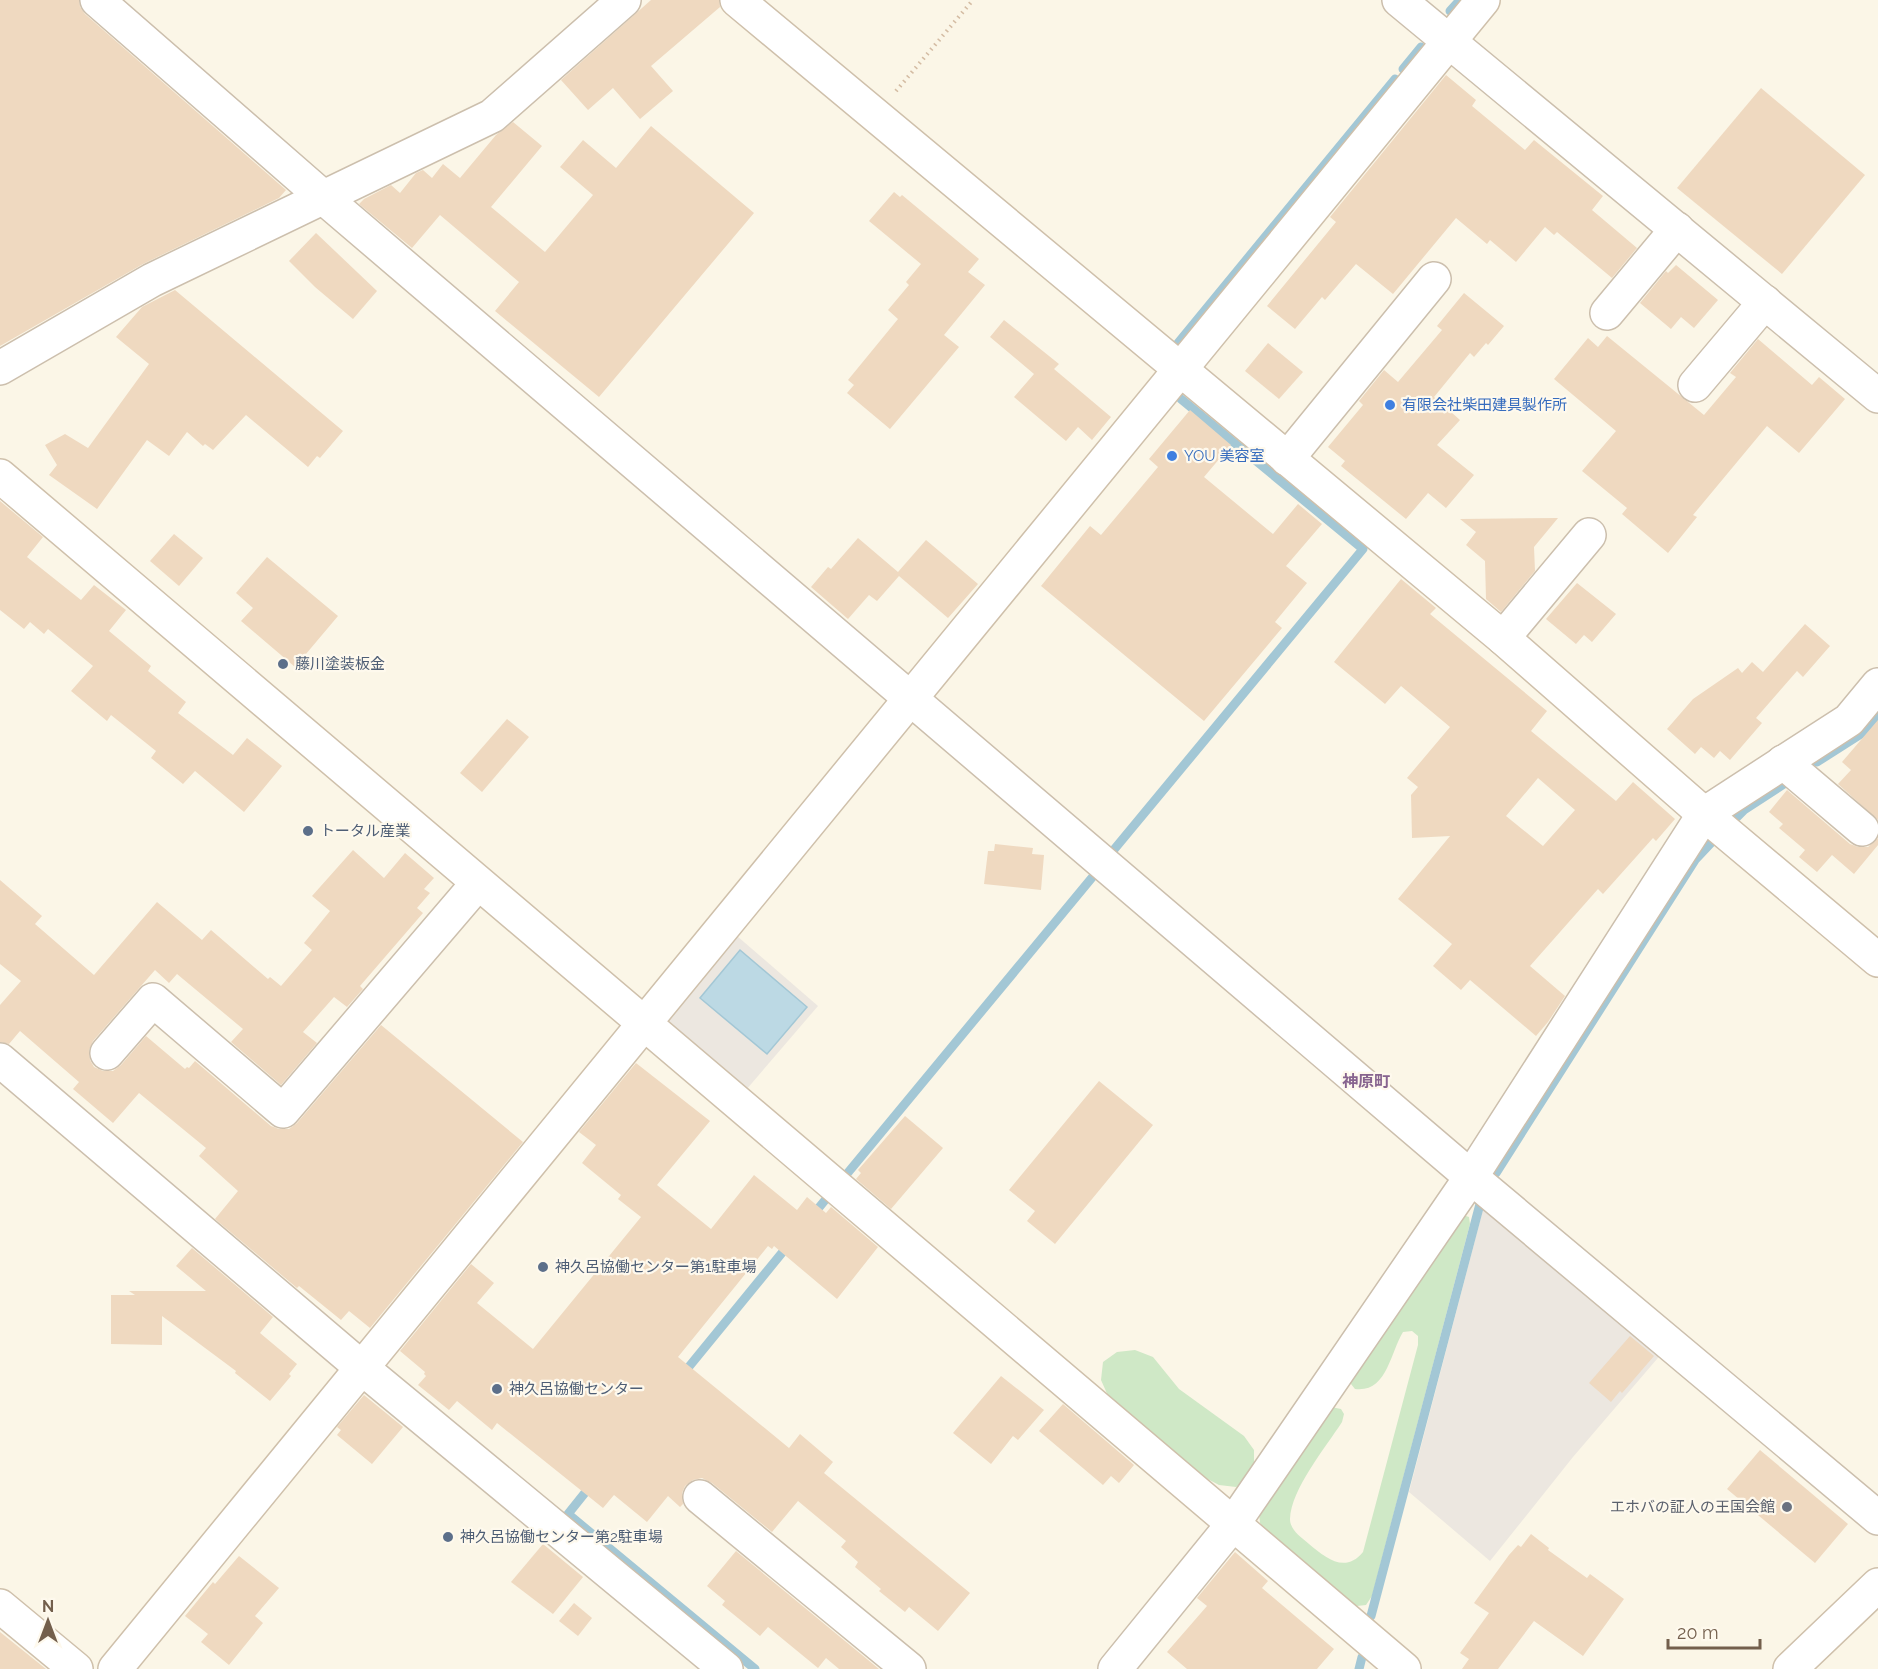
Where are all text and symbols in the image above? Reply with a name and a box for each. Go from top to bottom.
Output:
place label: 有限会社柴田建具製作所 [1402,396,1567,414]
marker: 有限会社柴田建具製作所 [1383,398,1397,412]
place label: YOU 美容室 [1184,447,1264,465]
marker: YOU 美容室 [1165,449,1179,463]
place label: 藤川塗装板金 [295,655,385,673]
marker: 藤川塗装板金 [276,657,290,671]
place label: トータル産業 [320,822,410,840]
marker: トータル産業 [301,824,315,838]
district label: 神原町 [1342,1072,1390,1091]
place label: 神久呂協働センター第1駐車場 [555,1258,756,1276]
marker: 神久呂協働センター第1駐車場 [536,1260,550,1274]
place label: 神久呂協働センター [509,1380,644,1398]
marker: 神久呂協働センター [490,1382,504,1396]
place label: エホバの証人の王国会館 [1610,1498,1775,1516]
marker: エホバの証人の王国会館 [1780,1500,1794,1514]
place label: 神久呂協働センター第2駐車場 [460,1528,663,1546]
marker: 神久呂協働センター第2駐車場 [441,1530,455,1544]
north arrow [18,1591,78,1651]
text: N [42,1597,54,1616]
scale bar [1668,1612,1760,1650]
text: 20 m [1677,1622,1719,1643]

